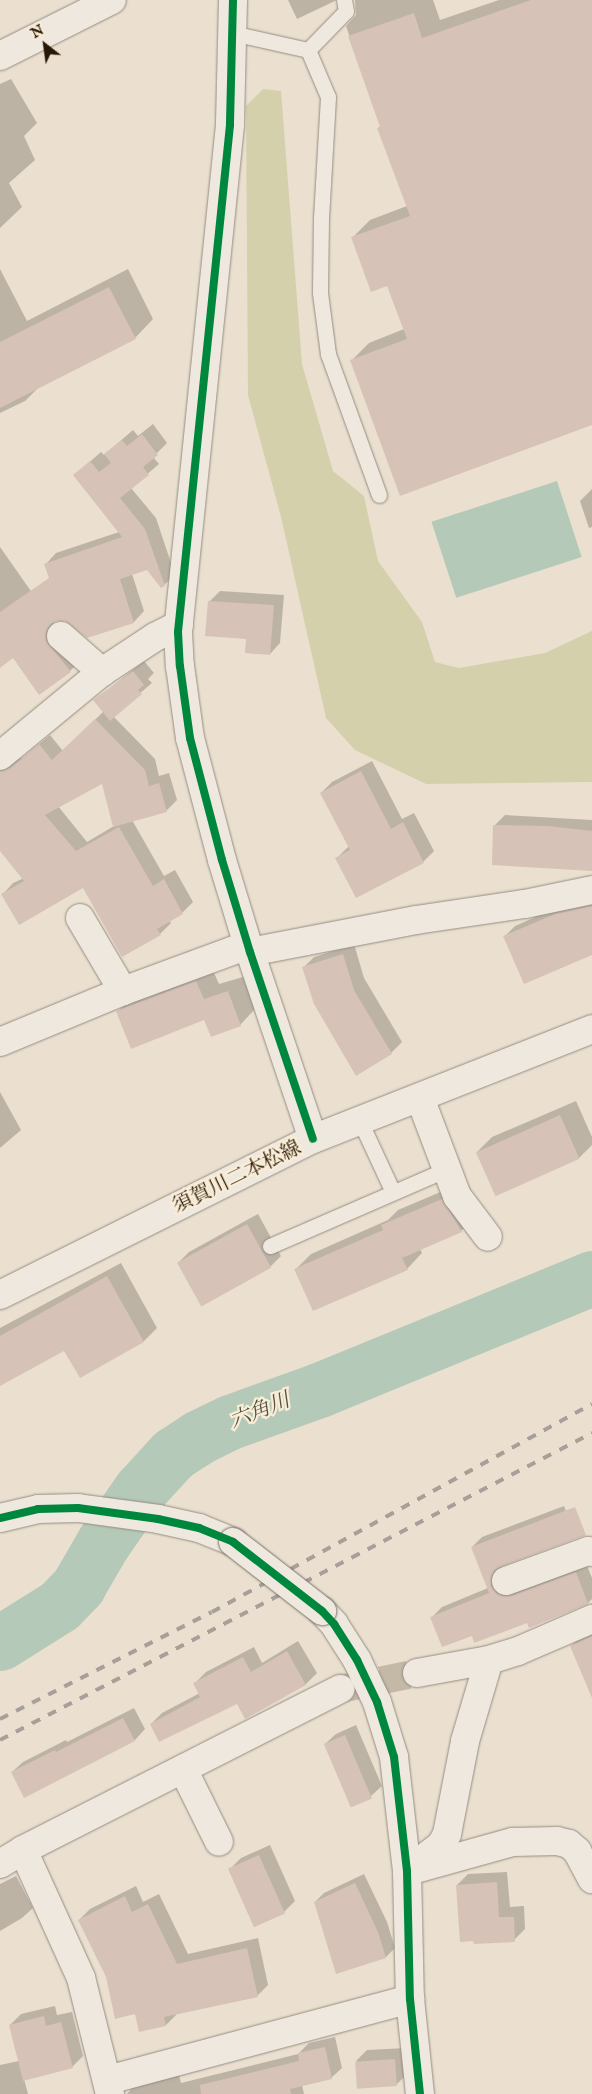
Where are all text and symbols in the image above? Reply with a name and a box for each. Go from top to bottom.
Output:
north arrow [20,20,70,70]
text: N [28,21,47,43]
street label: 須賀川二本松線 [169,1136,305,1218]
water label: 六角川 [226,1389,294,1435]

